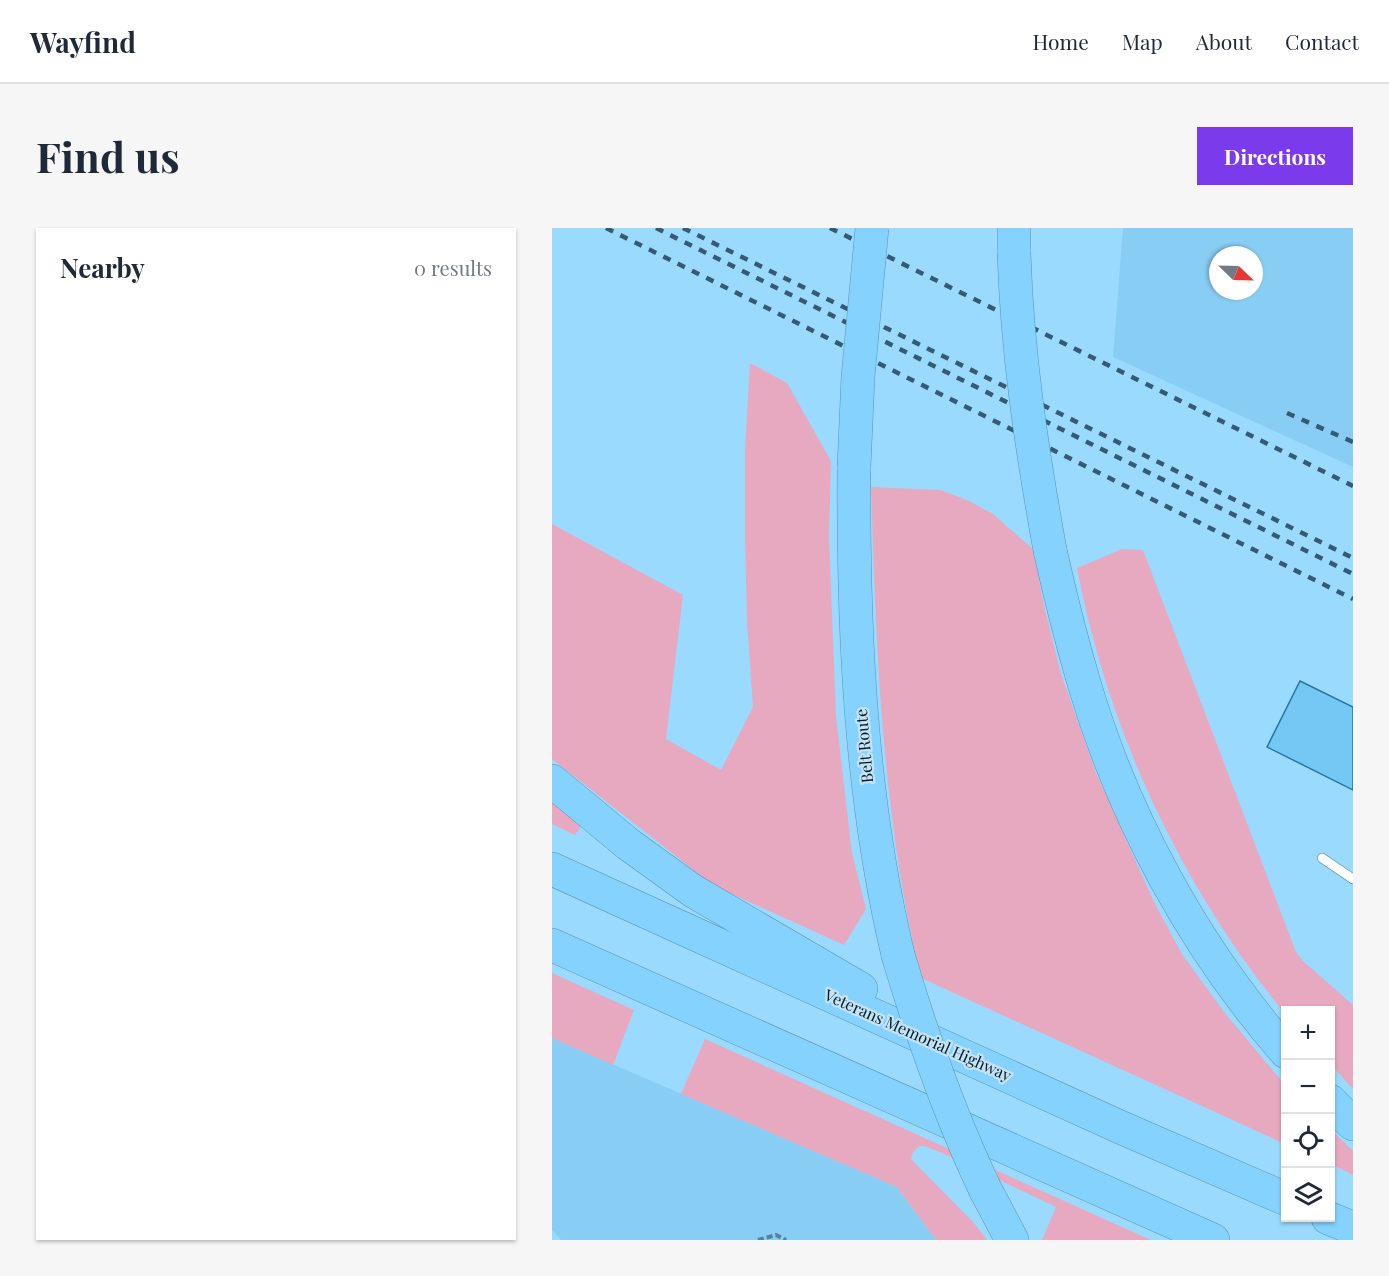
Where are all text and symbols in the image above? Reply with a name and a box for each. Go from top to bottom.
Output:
text: Wayfind [30,23,136,60]
text: Home [1033,27,1089,55]
text: Map [1122,27,1163,55]
text: About [1196,27,1252,55]
text: Contact [1285,27,1359,55]
button: Directions [1197,127,1353,185]
text: Find us [36,128,180,184]
north arrow [1209,246,1263,300]
text: Nearby [60,250,145,285]
text: 0 results [414,254,492,281]
street label: Belt Route [850,708,877,784]
street label: Veterans Memorial Highway [821,983,1015,1085]
map controls [1281,1006,1335,1222]
button: + [1281,1006,1335,1060]
button: − [1281,1060,1335,1114]
button: locate [1281,1114,1335,1168]
button: layers [1281,1168,1335,1222]

